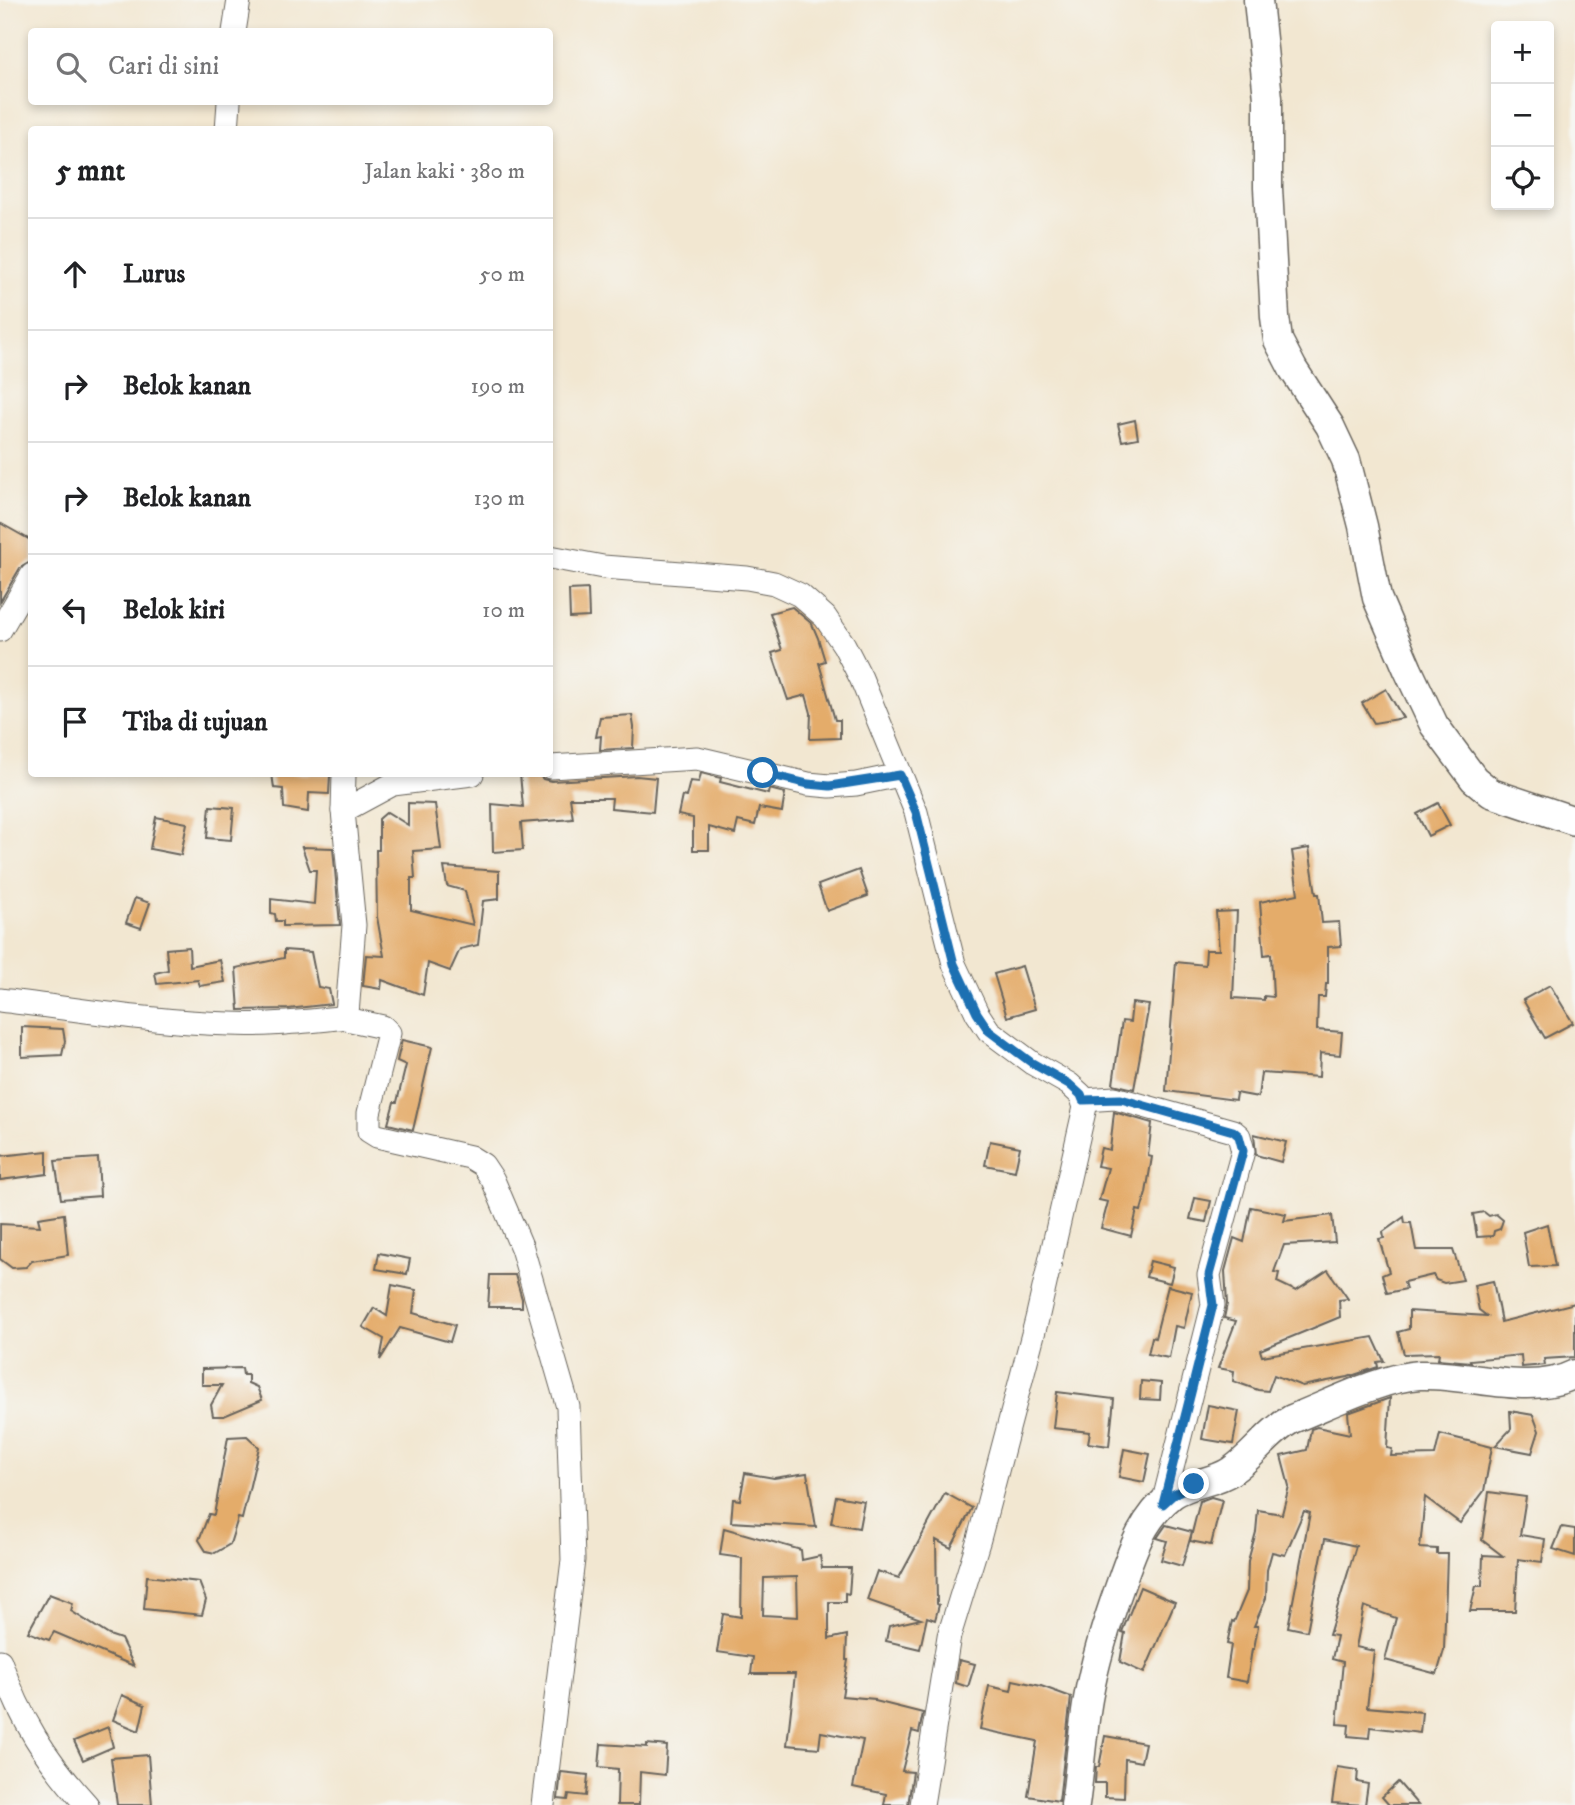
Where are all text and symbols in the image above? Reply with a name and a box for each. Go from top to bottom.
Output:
map controls [1491,21,1554,210]
button: + [1491,21,1554,84]
search box [28,28,553,105]
icon: search [52,48,90,86]
text: Cari di sini [108,50,219,83]
button: − [1491,84,1554,147]
button: locate [1491,147,1554,210]
text: 5 mnt [56,153,125,190]
text: Jalan kaki · 380 m [364,157,525,186]
icon: ahead [56,255,94,293]
text: Lurus [123,258,185,291]
text: 50 m [479,260,525,289]
icon: right [56,367,94,405]
text: Belok kanan [123,370,251,403]
text: 190 m [471,372,525,401]
icon: right [56,479,94,517]
text: Belok kanan [123,482,251,515]
text: 130 m [473,484,525,513]
icon: left [56,591,94,629]
text: Belok kiri [123,594,225,627]
text: 10 m [482,596,525,625]
icon: arrive [56,703,94,741]
text: Tiba di tujuan [123,706,268,739]
route start [747,757,778,788]
route end [1178,1468,1209,1499]

